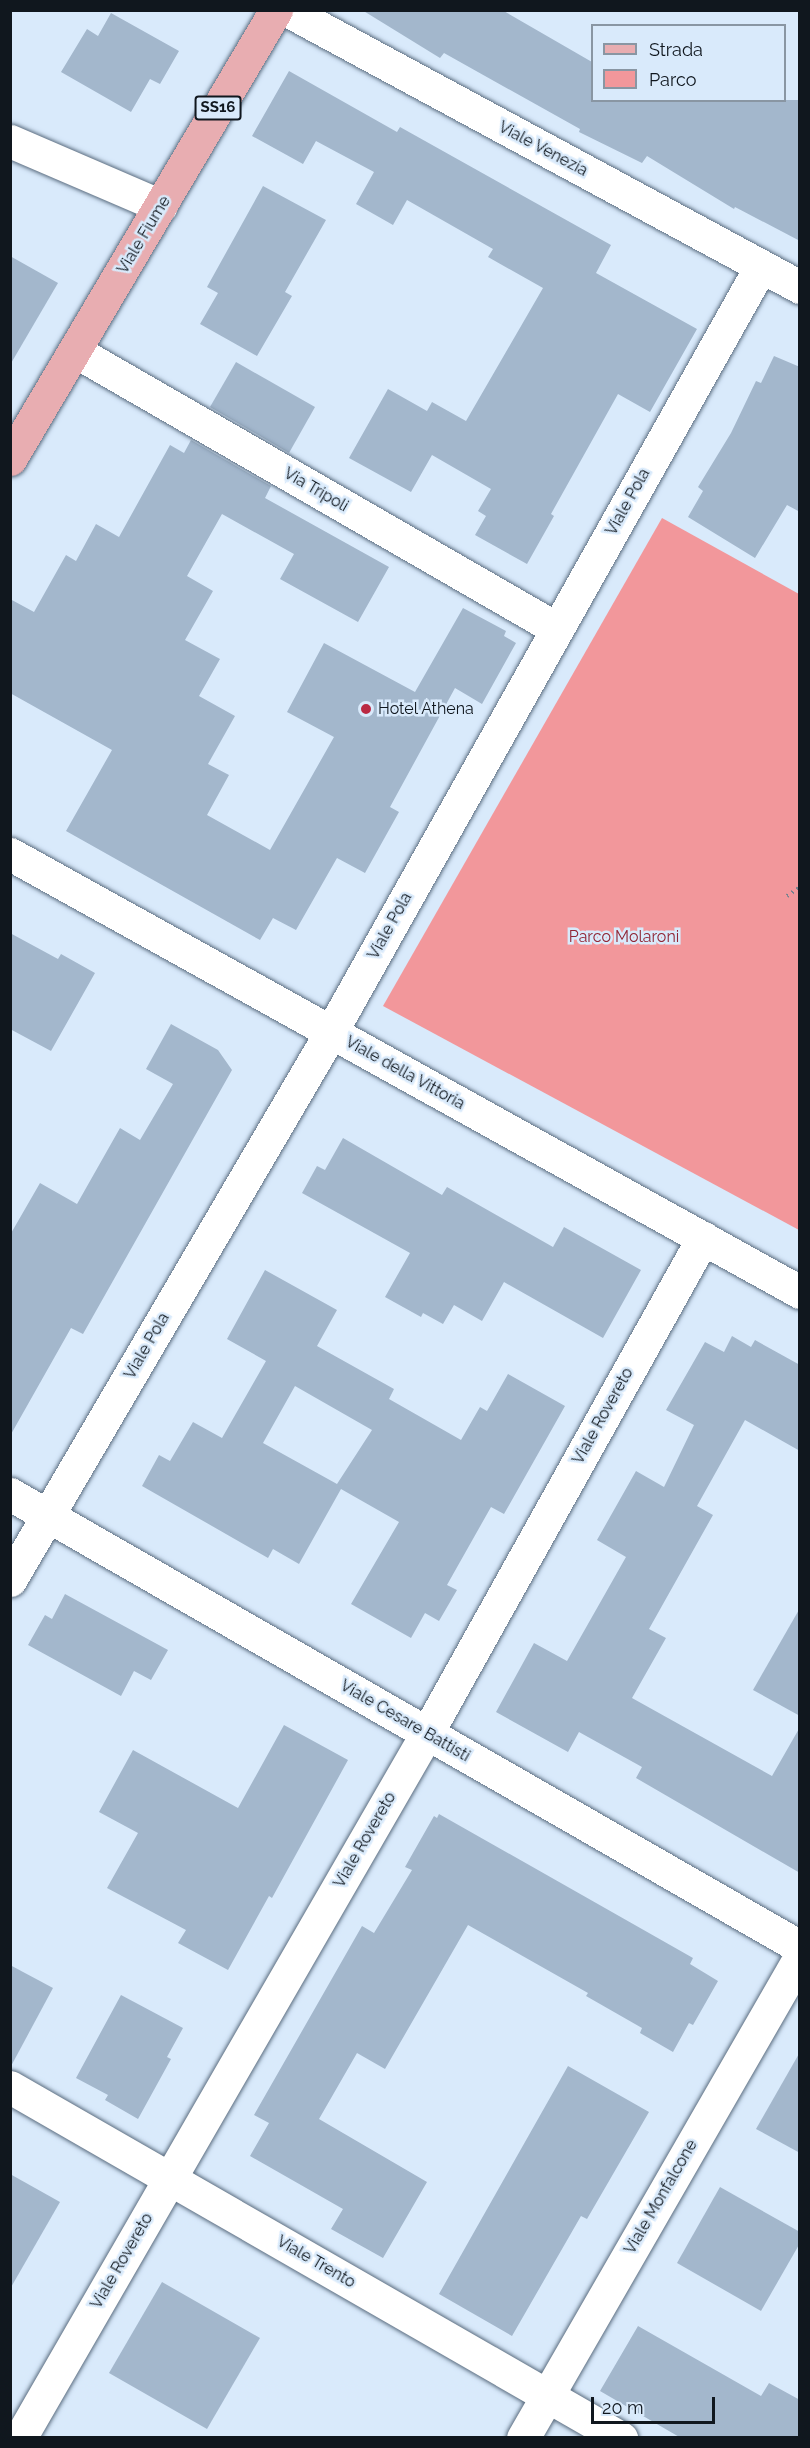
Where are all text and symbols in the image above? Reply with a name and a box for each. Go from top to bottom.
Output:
legend [591,24,786,102]
text: Strada [649,39,703,60]
text: Parco [649,69,696,90]
road number: SS16 [194,96,242,120]
street label: Viale Venezia [495,117,591,181]
street label: Viale Fiume [113,193,175,277]
street label: Via Tripoli [280,464,352,516]
street label: Viale Pola [602,465,654,539]
place label: Hotel Athena [378,699,475,719]
marker: Hotel Athena [359,702,373,716]
street label: Viale Pola [364,889,416,963]
park label: Parco Molaroni [569,927,679,947]
street label: Viale della Vittoria [342,1032,468,1114]
street label: Viale Pola [120,1309,174,1383]
street label: Viale Rovereto [569,1364,637,1468]
street label: Viale Cesare Battisti [337,1676,473,1766]
street label: Viale Rovereto [330,1789,400,1891]
street label: Viale Monfalcone [620,2136,702,2258]
street label: Viale Rovereto [87,2210,157,2312]
street label: Viale Trento [273,2232,359,2292]
scale bar [594,2385,718,2423]
text: 20 m [602,2397,644,2418]

